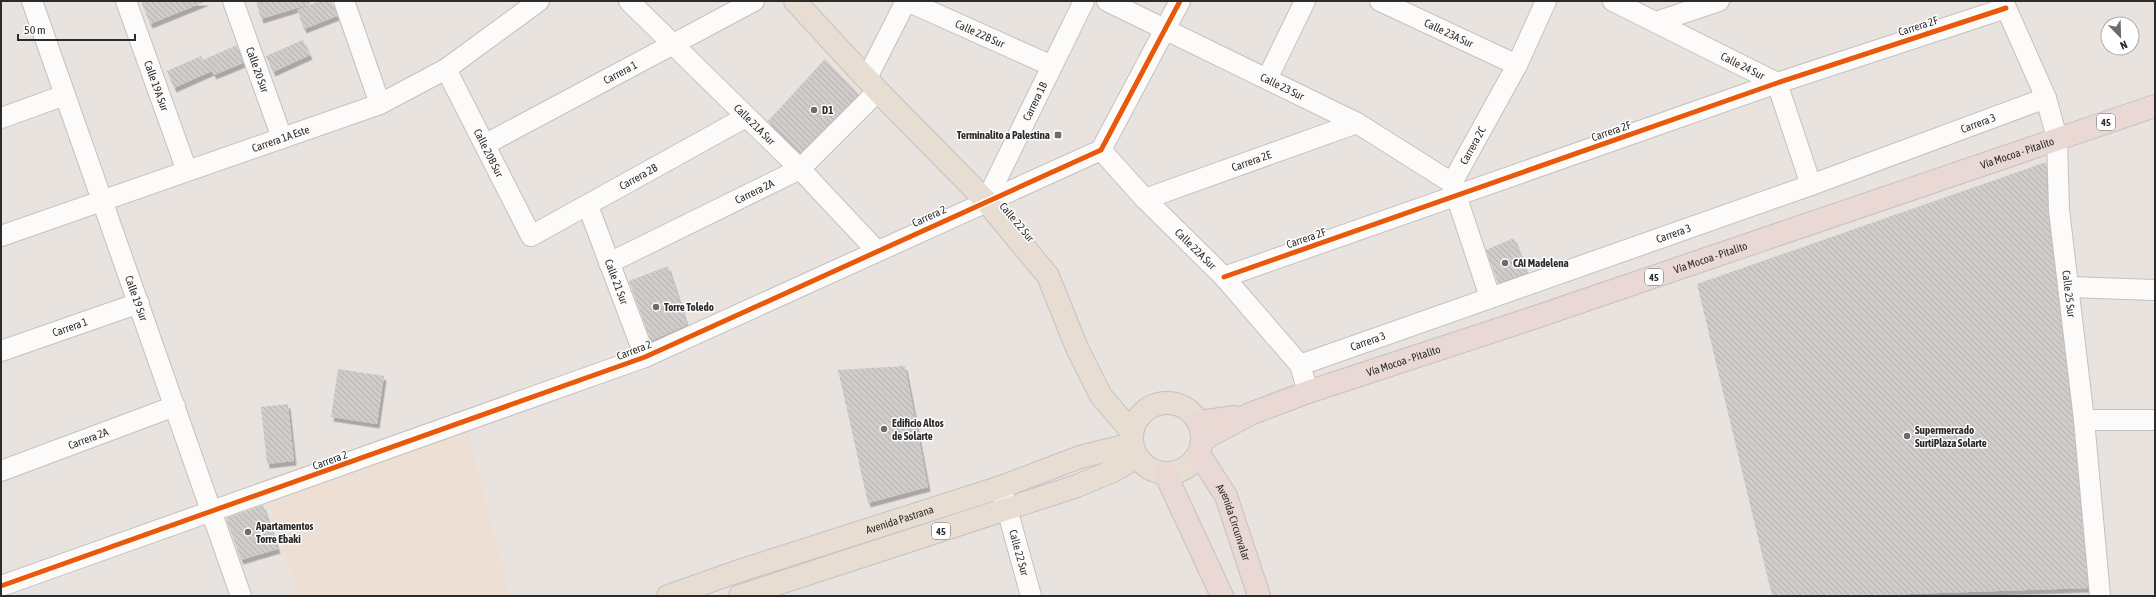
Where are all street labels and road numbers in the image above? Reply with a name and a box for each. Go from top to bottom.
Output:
street label: Carrera 2F [1897,14,1940,38]
street label: Calle 22B Sur [954,17,1007,50]
street label: Calle 23A Sur [1422,17,1476,50]
street label: Calle 20 Sur [244,45,271,95]
street label: Calle 24 Sur [1719,50,1767,82]
street label: Calle 19A Sur [142,59,171,113]
street label: Carrera 1 [601,59,639,86]
street label: Calle 23 Sur [1258,71,1307,103]
street label: Carrera 1B [1020,79,1050,123]
street label: Calle 21A Sur [732,102,778,148]
street label: Carrera 3 [1959,111,1997,135]
road number: 45 [2097,114,2115,130]
street label: Carrera 2F [1590,119,1633,143]
street label: Carrera 1A Este [250,123,311,154]
street label: Carrera 2C [1457,124,1488,166]
street label: Calle 20B Sur [471,127,506,180]
street label: Vía Mocoa - Pitalito [1979,135,2056,171]
street label: Carrera 2E [1230,148,1273,173]
street label: Carrera 2B [617,161,660,192]
street label: Carrera 2A [733,177,776,206]
street label: Calle 22 Sur [997,200,1037,245]
street label: Carrera 2 [910,203,948,229]
street label: Carrera 3 [1654,222,1693,245]
street label: Calle 22A Sur [1173,226,1219,272]
street label: Carrera 2F [1285,226,1328,250]
street label: Vía Mocoa - Pitalito [1672,239,1749,276]
street label: Calle 21 Sur [603,257,631,307]
road number: 45 [1645,269,1663,285]
street label: Calle 25 Sur [2060,270,2078,319]
street label: Calle 19 Sur [123,274,150,323]
street label: Carrera 1 [51,315,89,339]
street label: Carrera 3 [1349,329,1387,353]
street label: Carrera 2 [615,338,653,362]
street label: Vía Mocoa - Pitalito [1365,343,1442,378]
street label: Carrera 2A [66,425,110,451]
street label: Carrera 2 [311,448,349,472]
street label: Avenida Circunvalar [1214,481,1253,563]
street label: Avenida Pastrana [864,503,935,536]
road number: 45 [932,523,950,539]
street label: Calle 22 Sur [1007,528,1031,578]

